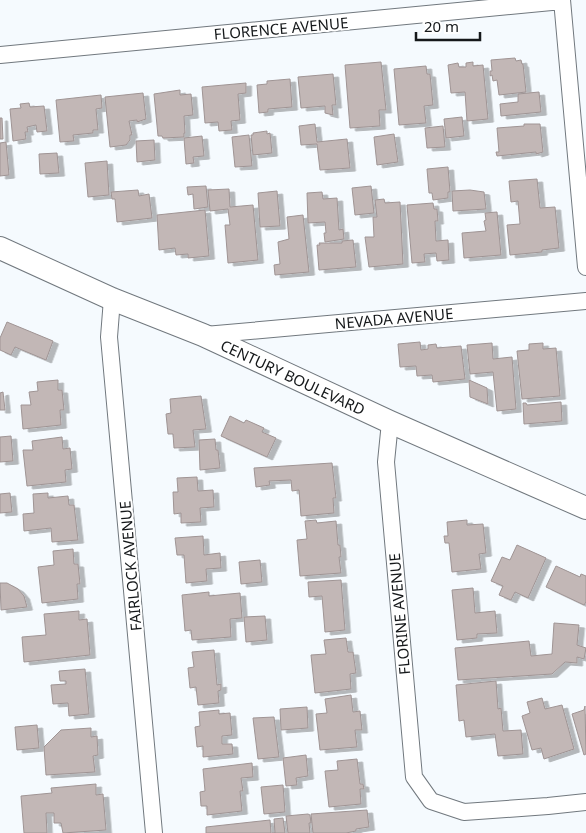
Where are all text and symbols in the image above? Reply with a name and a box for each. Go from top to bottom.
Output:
scale bar [416,10,480,42]
street label: FLORENCE AVENUE [213,12,349,44]
text: 20 m [424,16,459,36]
street label: NEVADA AVENUE [334,303,454,333]
street label: CENTURY BOULEVARD [218,335,368,419]
street label: FAIRLOCK AVENUE [114,500,146,632]
street label: FLORINE AVENUE [384,552,414,676]

